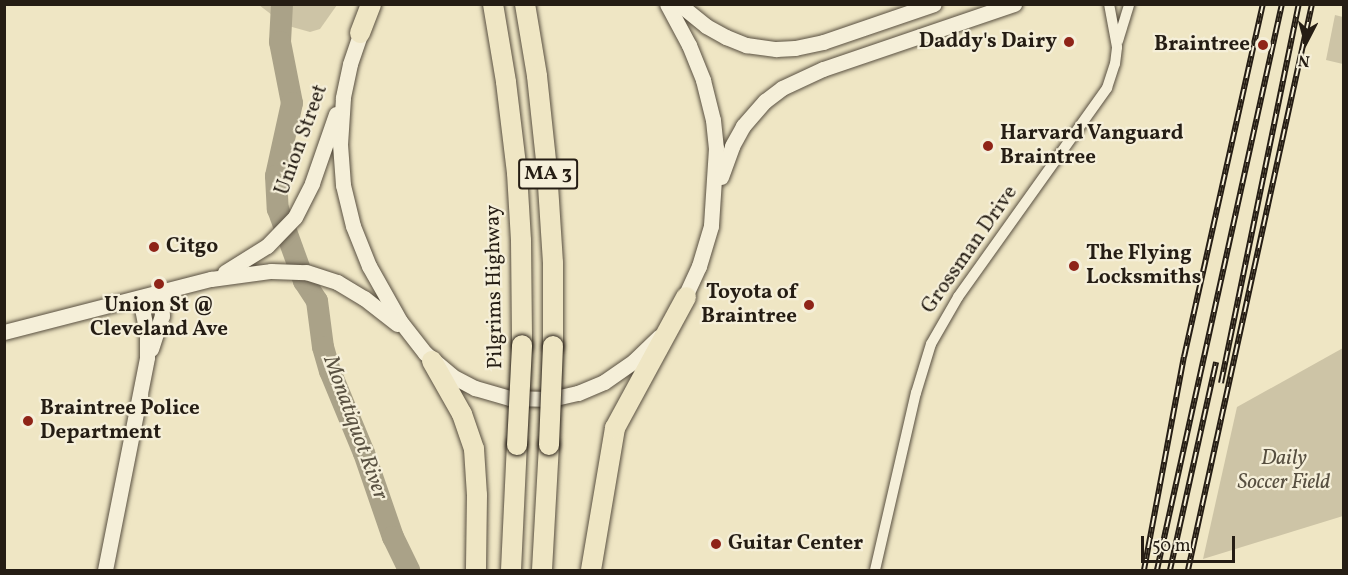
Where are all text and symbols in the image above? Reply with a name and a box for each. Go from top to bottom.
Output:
north arrow [1276,12,1336,72]
place label: Daddy's Dairy [919,29,1057,55]
place label: Braintree [1154,32,1250,58]
marker: Daddy's Dairy [1062,35,1076,49]
marker: Braintree [1254,36,1272,54]
text: N [1297,48,1311,71]
street label: Union Street [270,81,334,199]
place label: Harvard Vanguard Braintree [1000,121,1184,171]
marker: Harvard Vanguard Braintree [981,139,995,153]
road number: MA 3 [518,157,578,191]
street label: Grossman Drive [917,181,1023,319]
street label: Pilgrims Highway [481,205,509,369]
place label: Citgo [166,234,218,260]
marker: Citgo [147,240,161,254]
place label: The Flying Locksmiths [1086,241,1201,291]
marker: The Flying Locksmiths [1067,259,1081,273]
marker: Union St @ Cleveland Ave [152,277,166,291]
place label: Toyota of Braintree [701,280,797,330]
place label: Union St @ Cleveland Ave [90,293,228,343]
marker: Toyota of Braintree [802,298,816,312]
water label: Monatiquot River [317,352,393,504]
place label: Braintree Police Department [40,396,200,446]
marker: Braintree Police Department [21,414,35,428]
park label: Daily Soccer Field [1238,446,1330,496]
scale bar [1144,524,1238,562]
place label: Guitar Center [728,531,863,557]
text: 50 m [1152,534,1191,559]
marker: Guitar Center [709,537,723,551]

